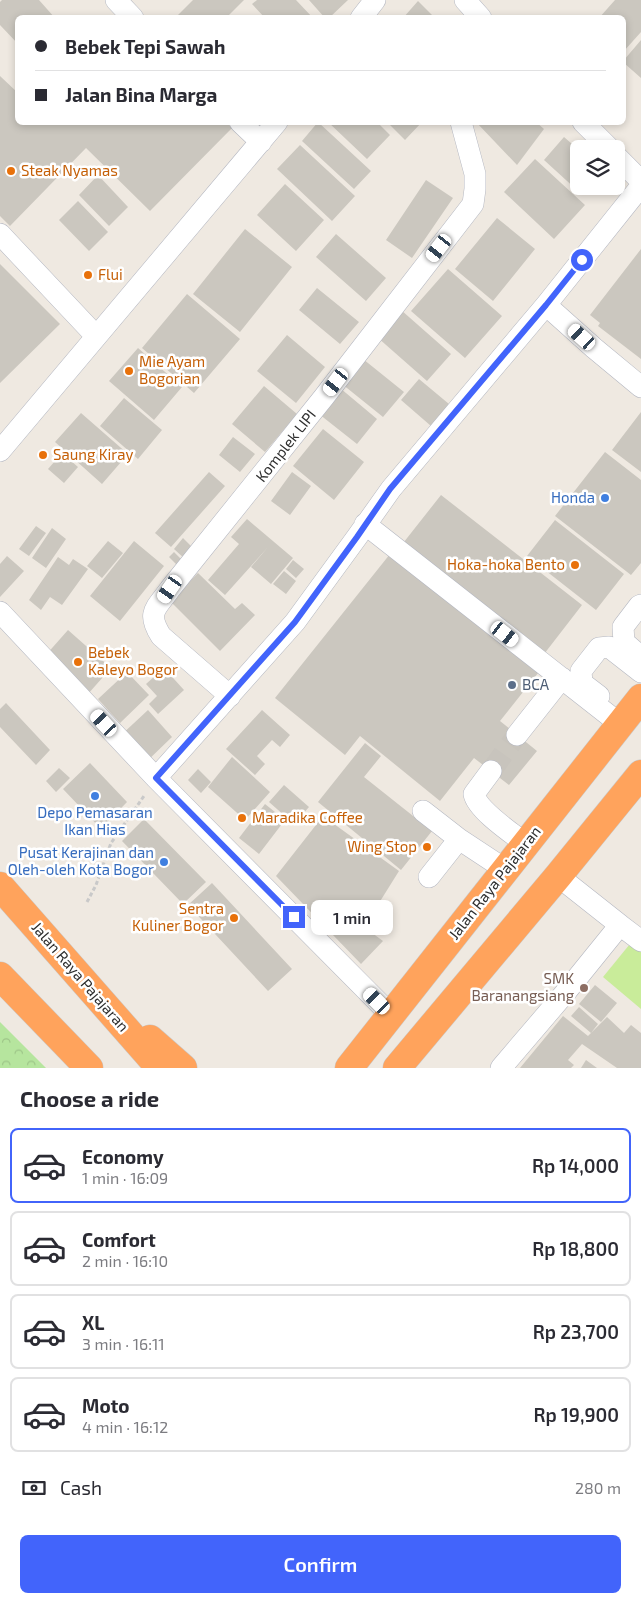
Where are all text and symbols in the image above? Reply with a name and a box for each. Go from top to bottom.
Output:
text: Bebek Tepi Sawah [65,35,225,58]
text: Jalan Bina Marga [65,83,217,106]
map controls [570,140,625,195]
button: layers [570,140,625,195]
place label: Steak Nyamas [21,161,118,179]
marker: Steak Nyamas [5,165,17,177]
car [423,232,454,264]
route start [571,249,593,271]
place label: Flui [98,265,123,283]
marker: Flui [82,269,94,281]
car [565,321,598,353]
place label: Mie Ayam Bogorian [139,352,205,387]
marker: Mie Ayam Bogorian [123,365,135,377]
car [320,366,351,398]
street label: Komplek LIPI [251,406,319,485]
place label: Saung Kiray [53,445,133,463]
marker: Saung Kiray [37,449,49,461]
place label: Honda [551,488,595,506]
marker: Honda [599,492,611,504]
place label: Hoka-hoka Bento [447,555,565,573]
marker: Hoka-hoka Bento [569,559,581,571]
car [155,572,184,606]
car [488,619,521,649]
place label: Bebek Kaleyo Bogor [88,643,178,678]
marker: Bebek Kaleyo Bogor [72,656,84,668]
place label: BCA [522,675,550,693]
marker: BCA [506,679,518,691]
car [88,707,119,739]
marker: Depo Pemasaran Ikan Hias [89,790,101,802]
place label: Depo Pemasaran Ikan Hias [37,803,153,838]
place label: Maradika Coffee [252,808,363,826]
marker: Maradika Coffee [236,812,248,824]
street label: Jalan Raya Pajajaran [444,822,545,943]
place label: Wing Stop [347,837,417,855]
marker: Wing Stop [421,841,433,853]
place label: Pusat Kerajinan dan Oleh-oleh Kota Bogor [8,843,154,878]
marker: Pusat Kerajinan dan Oleh-oleh Kota Bogor [158,856,170,868]
place label: Sentra Kuliner Bogor [132,899,224,934]
callout: 1 min [312,900,394,934]
route end [283,906,305,928]
text: 1 min [333,908,371,927]
marker: Sentra Kuliner Bogor [228,912,240,924]
street label: Jalan Raya Pajajaran [28,918,133,1035]
place label: SMK Baranangsiang [472,969,575,1004]
marker: SMK Baranangsiang [578,982,590,994]
car [361,985,392,1017]
text: Choose a ride [20,1085,159,1111]
icon: car [22,1143,67,1188]
text: Economy [82,1145,164,1168]
text: Rp 14,000 [532,1154,619,1177]
text: 1 min · 16:09 [82,1168,168,1187]
icon: car [22,1226,67,1271]
text: Comfort [82,1228,156,1251]
text: Rp 18,800 [532,1237,619,1260]
text: 2 min · 16:10 [82,1251,168,1270]
icon: car [22,1309,67,1354]
text: XL [82,1311,104,1334]
text: Rp 23,700 [533,1320,619,1343]
text: 3 min · 16:11 [82,1334,165,1353]
icon: car [22,1392,67,1437]
text: Moto [82,1394,130,1417]
text: Rp 19,900 [533,1403,619,1426]
text: 4 min · 16:12 [82,1417,168,1436]
icon: cash [20,1474,48,1502]
text: Cash [60,1476,102,1499]
text: 280 m [575,1478,621,1497]
button: Confirm [20,1535,621,1593]

